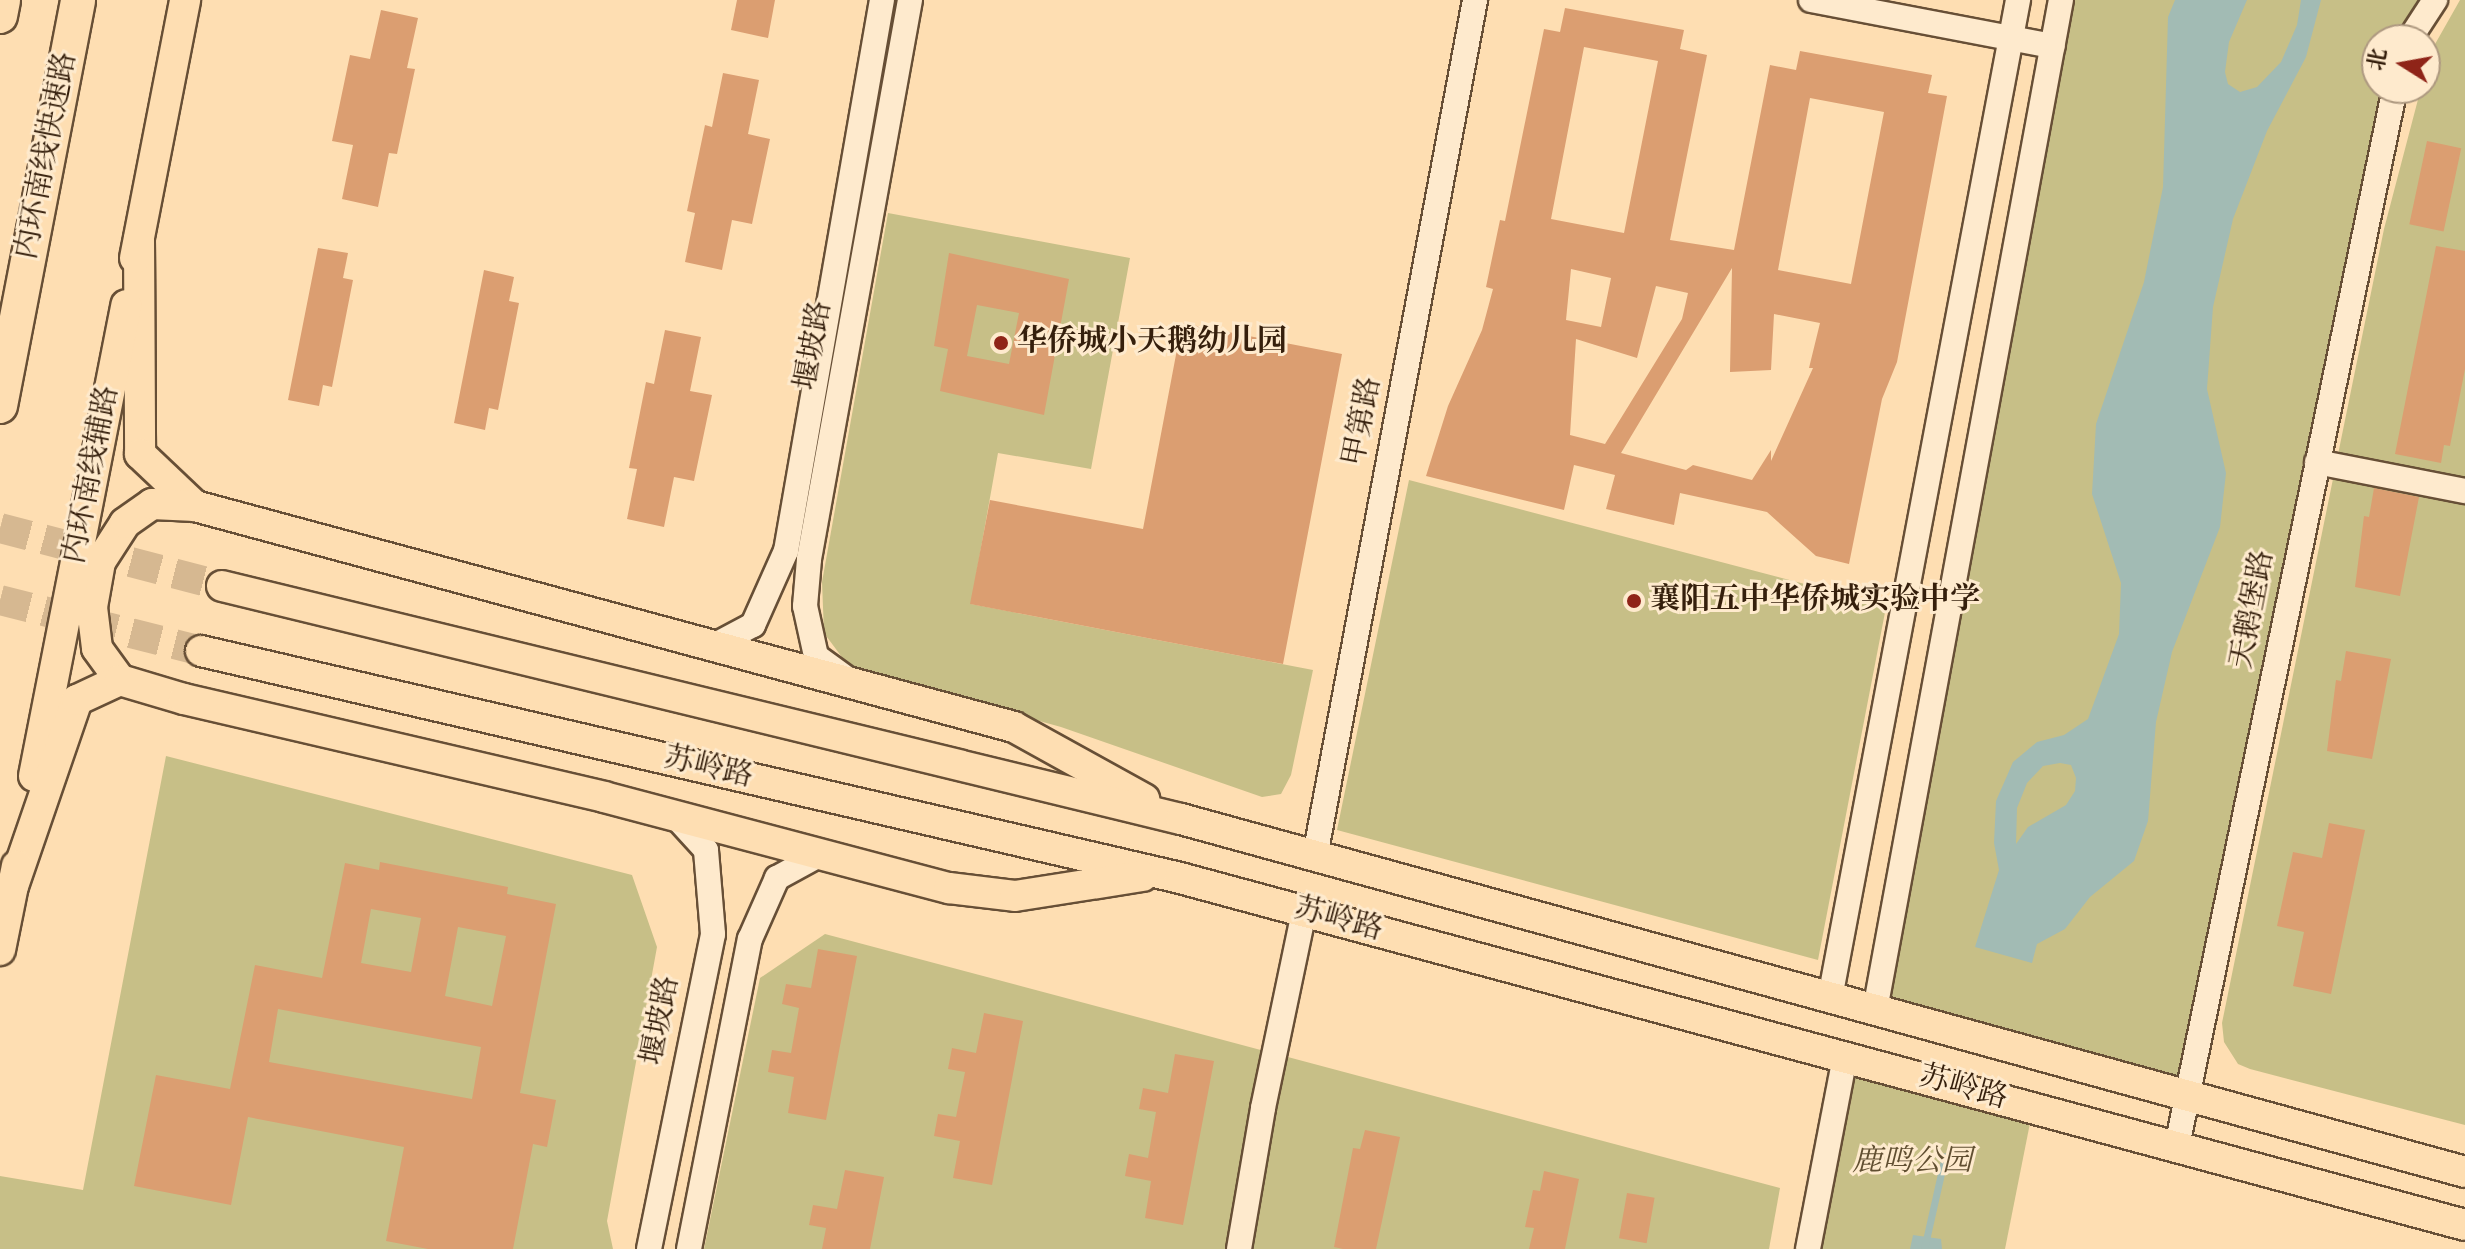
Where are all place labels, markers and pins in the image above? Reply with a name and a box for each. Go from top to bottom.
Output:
place label: 华侨城小天鹅幼儿园 [1017,325,1287,361]
marker: 华侨城小天鹅幼儿园 [992,334,1010,352]
place label: 襄阳五中华侨城实验中学 [1650,583,1980,619]
marker: 襄阳五中华侨城实验中学 [1625,592,1643,610]

